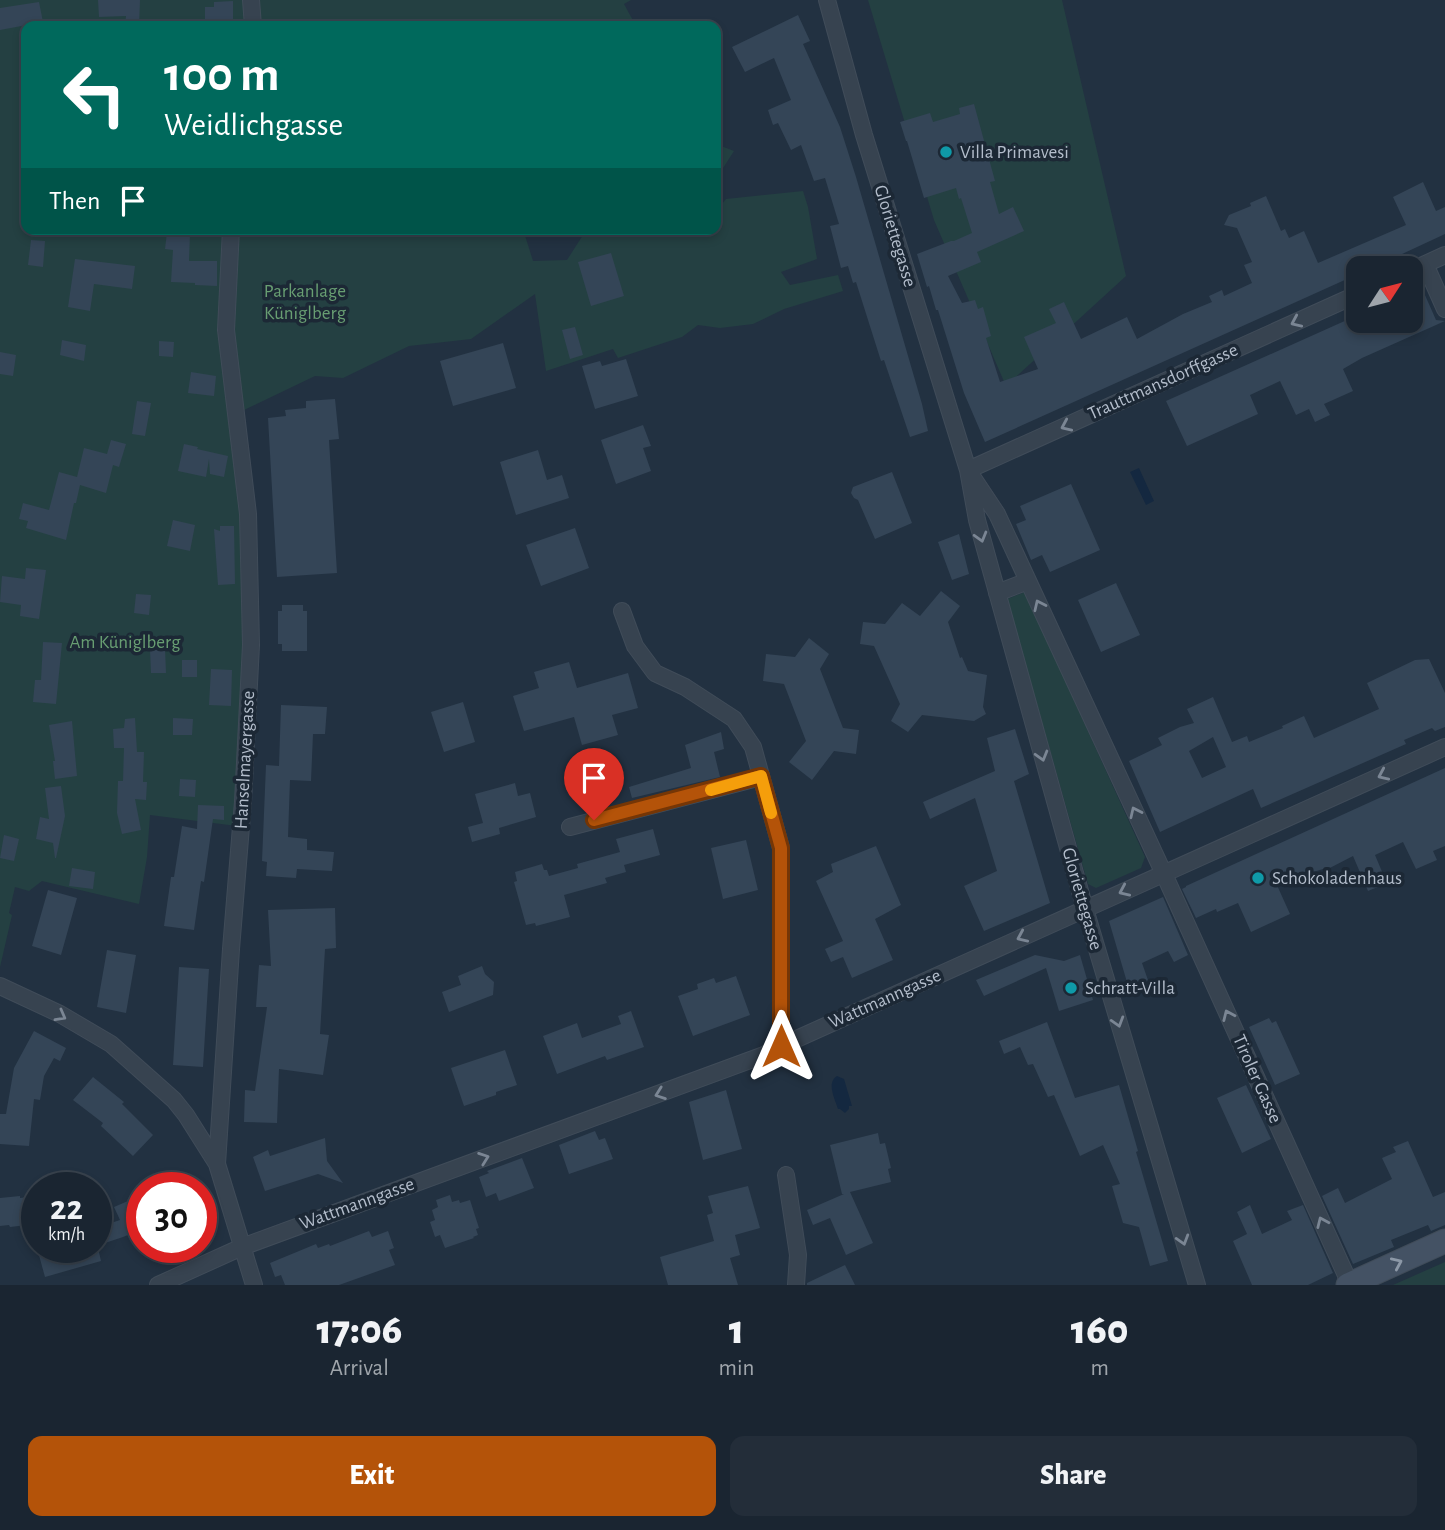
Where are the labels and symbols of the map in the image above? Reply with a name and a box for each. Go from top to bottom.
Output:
place label: Villa Primavesi [960,143,1069,162]
marker: Villa Primavesi [938,144,954,160]
street label: Gloriettegasse [870,183,920,289]
north arrow [1346,256,1423,332]
park label: Parkanlage Küniglberg [264,282,347,323]
one-way arrow [1291,314,1303,328]
street label: Trauttmansdorffgasse [1085,340,1241,424]
one-way arrow [1061,418,1073,432]
one-way arrow [973,531,988,543]
one-way arrow [1033,600,1047,613]
park label: Am Küniglberg [70,633,181,652]
street label: Hanselmayergasse [232,690,258,830]
pin [564,748,624,820]
one-way arrow [1034,750,1048,762]
one-way arrow [1378,767,1390,781]
one-way arrow [1129,807,1143,819]
street label: Gloriettegasse [1058,846,1106,952]
place label: Schokoladenhaus [1272,869,1402,888]
marker: Schokoladenhaus [1250,870,1266,886]
one-way arrow [1119,883,1131,897]
one-way arrow [1017,929,1030,943]
street label: Wattmanngasse [826,966,944,1032]
place label: Schratt-Villa [1085,979,1175,998]
marker: Schratt-Villa [1063,980,1079,996]
one-way arrow [54,1008,67,1021]
position arrow [744,1009,818,1083]
one-way arrow [1222,1010,1236,1022]
one-way arrow [1110,1016,1125,1028]
street label: Tiroler Gasse [1229,1032,1285,1126]
one-way arrow [654,1085,666,1099]
one-way arrow [477,1152,489,1166]
speed limit sign: 30 [126,1172,217,1263]
street label: Wattmanngasse [297,1174,417,1234]
one-way arrow [1316,1217,1330,1229]
one-way arrow [1175,1234,1190,1246]
one-way arrow [1389,1257,1402,1271]

